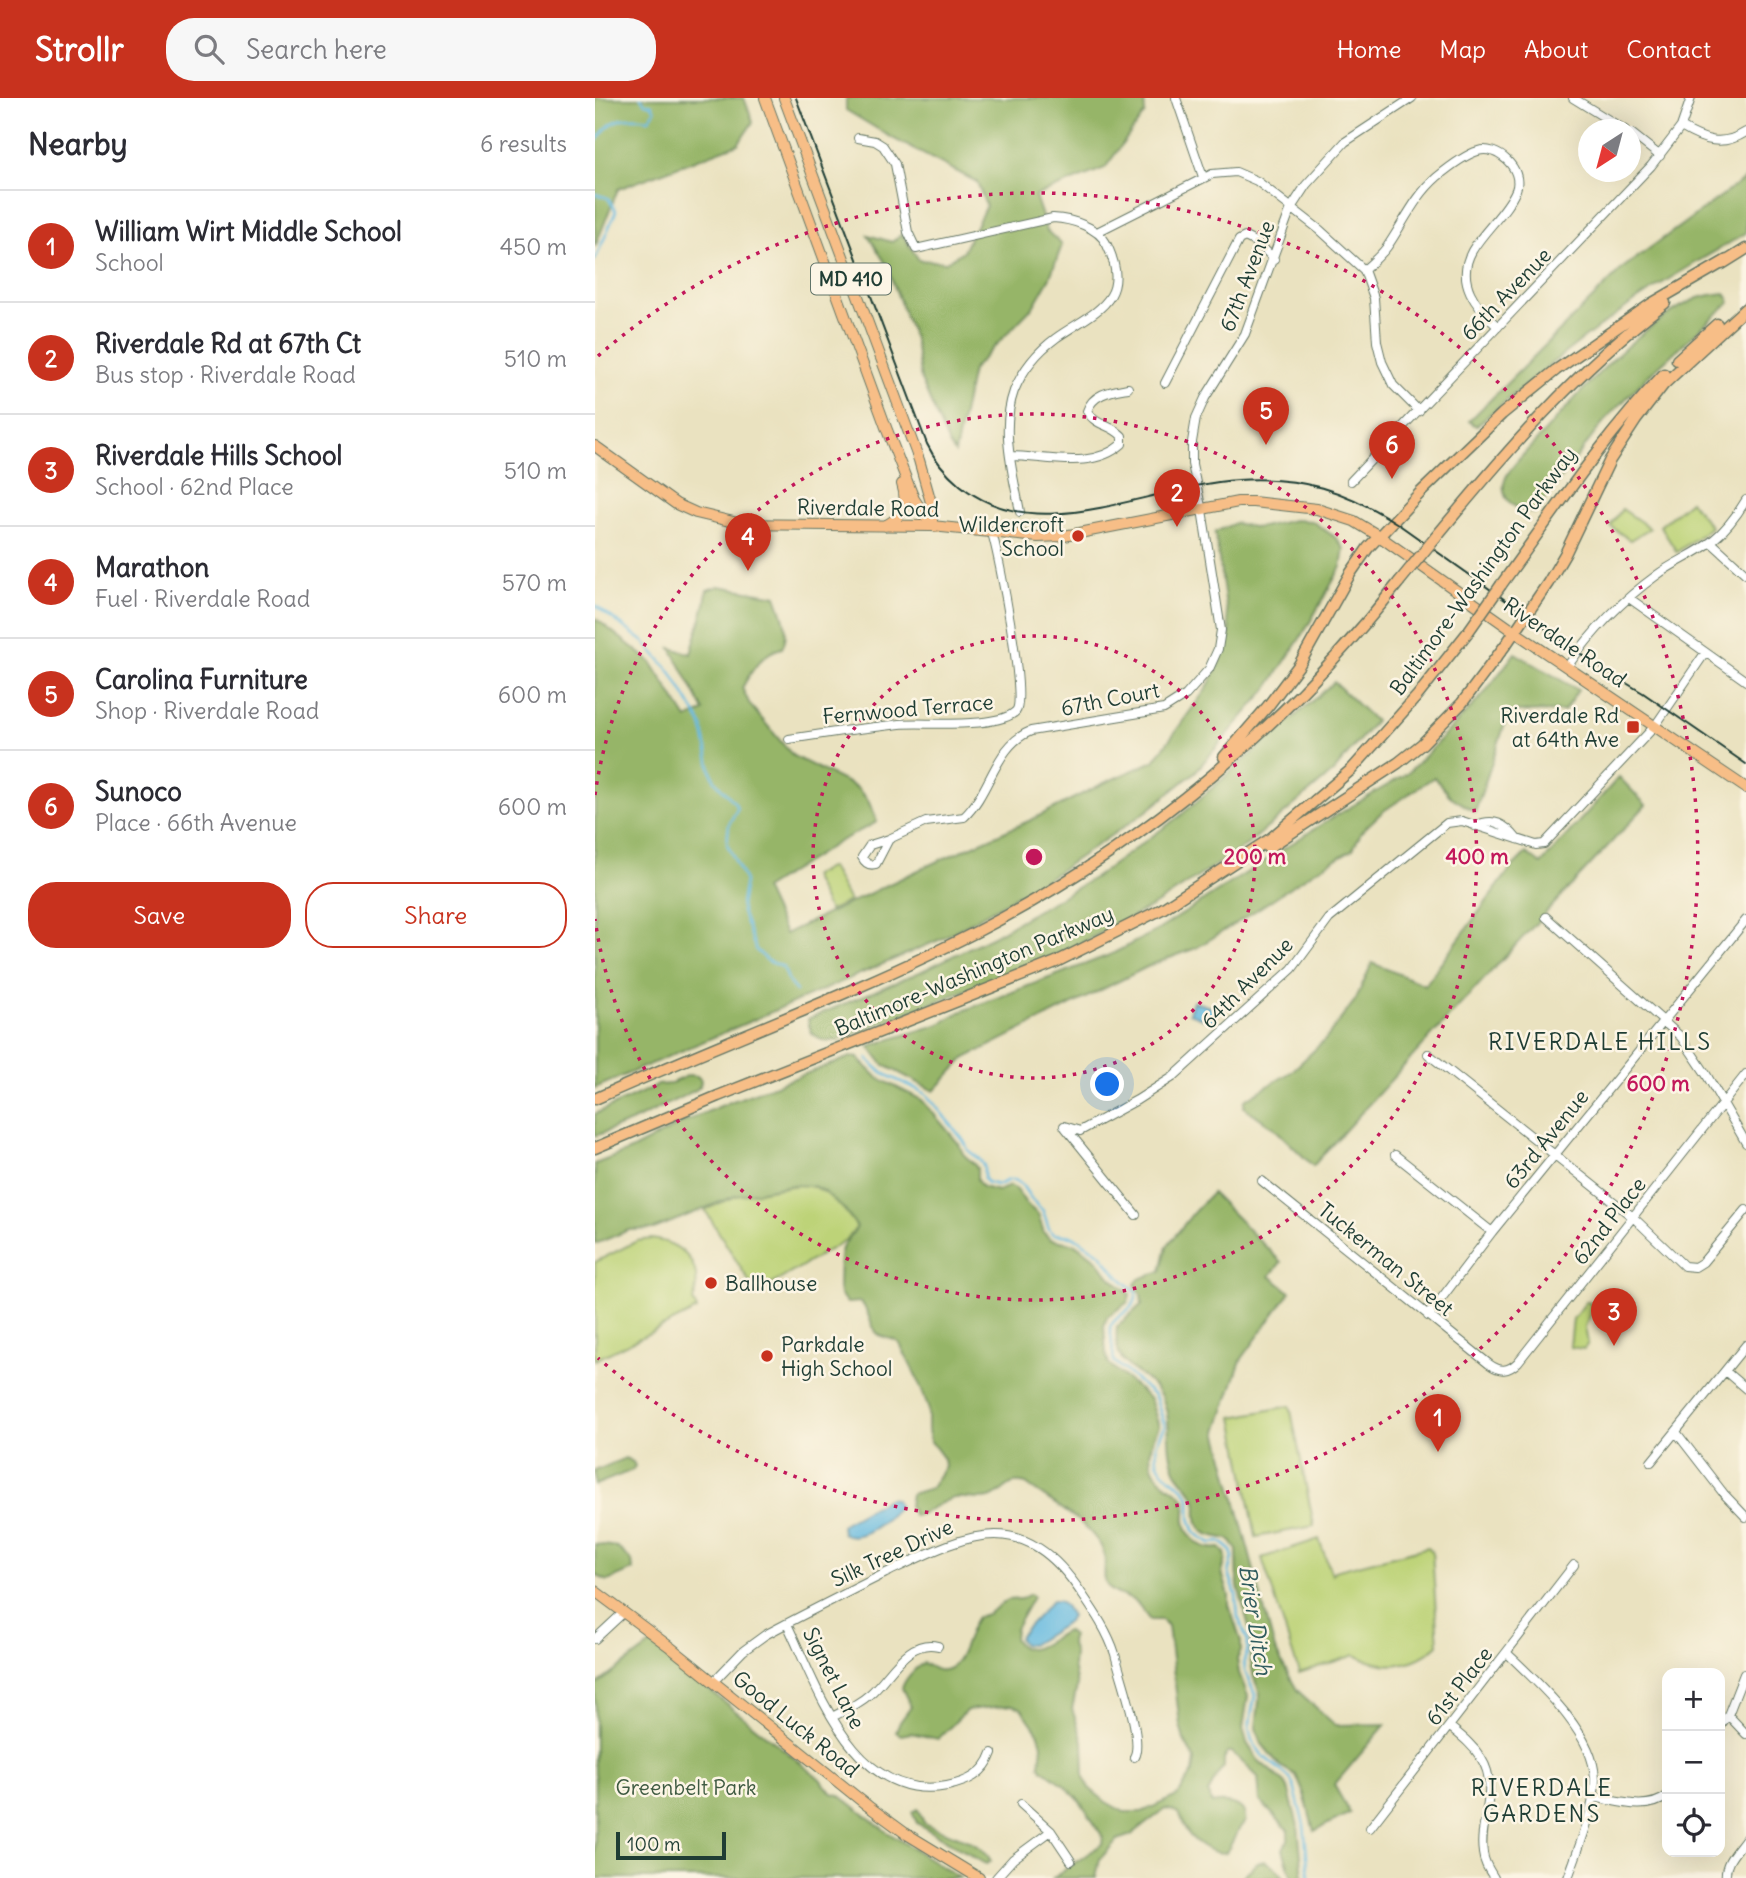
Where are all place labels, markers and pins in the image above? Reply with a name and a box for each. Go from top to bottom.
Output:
pin: 5 [1243,387,1289,445]
pin: 6 [1369,421,1415,479]
pin: 2 [1154,469,1200,527]
place label: Wildercroft School [959,511,1064,562]
pin: 4 [725,513,771,571]
marker: Wildercroft School [1070,528,1086,544]
place label: Riverdale Rd at 64th Ave [1500,702,1619,753]
marker: Riverdale Rd at 64th Ave [1625,719,1641,735]
centre of rings [1022,845,1046,869]
place label: Ballhouse [725,1270,817,1297]
marker: Ballhouse [703,1275,719,1291]
pin: 3 [1591,1288,1637,1346]
place label: Parkdale High School [781,1331,892,1382]
marker: Parkdale High School [759,1348,775,1364]
pin: 1 [1415,1394,1461,1452]

